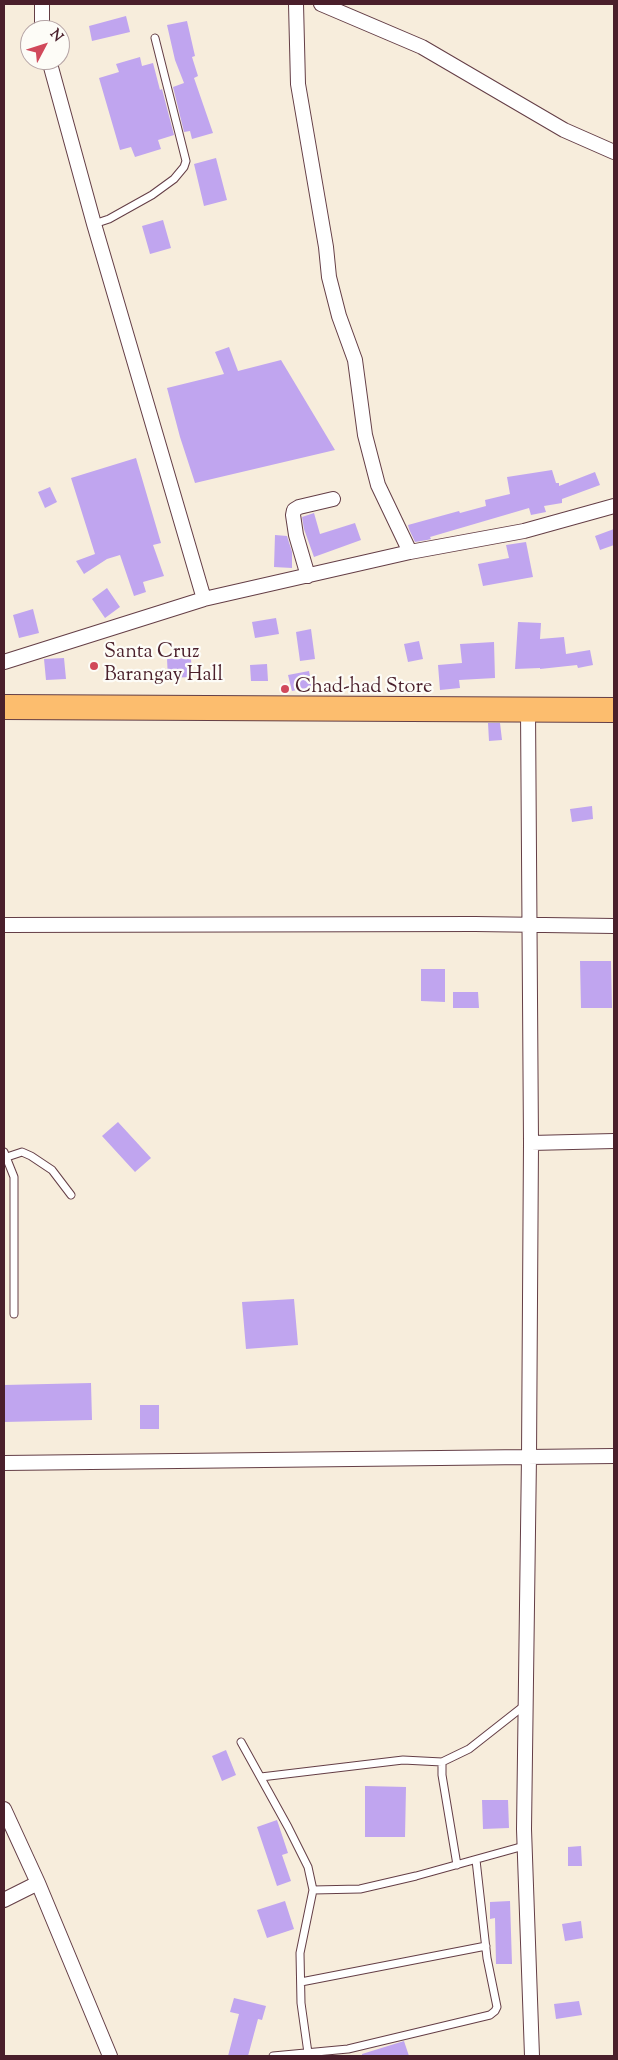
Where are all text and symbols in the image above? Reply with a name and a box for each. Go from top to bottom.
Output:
north arrow [20,20,70,70]
text: N [44,25,67,47]
place label: Santa Cruz Barangay Hall [104,642,223,689]
marker: Santa Cruz Barangay Hall [88,660,100,672]
place label: Chad-had Store [295,677,432,701]
marker: Chad-had Store [279,683,291,695]

